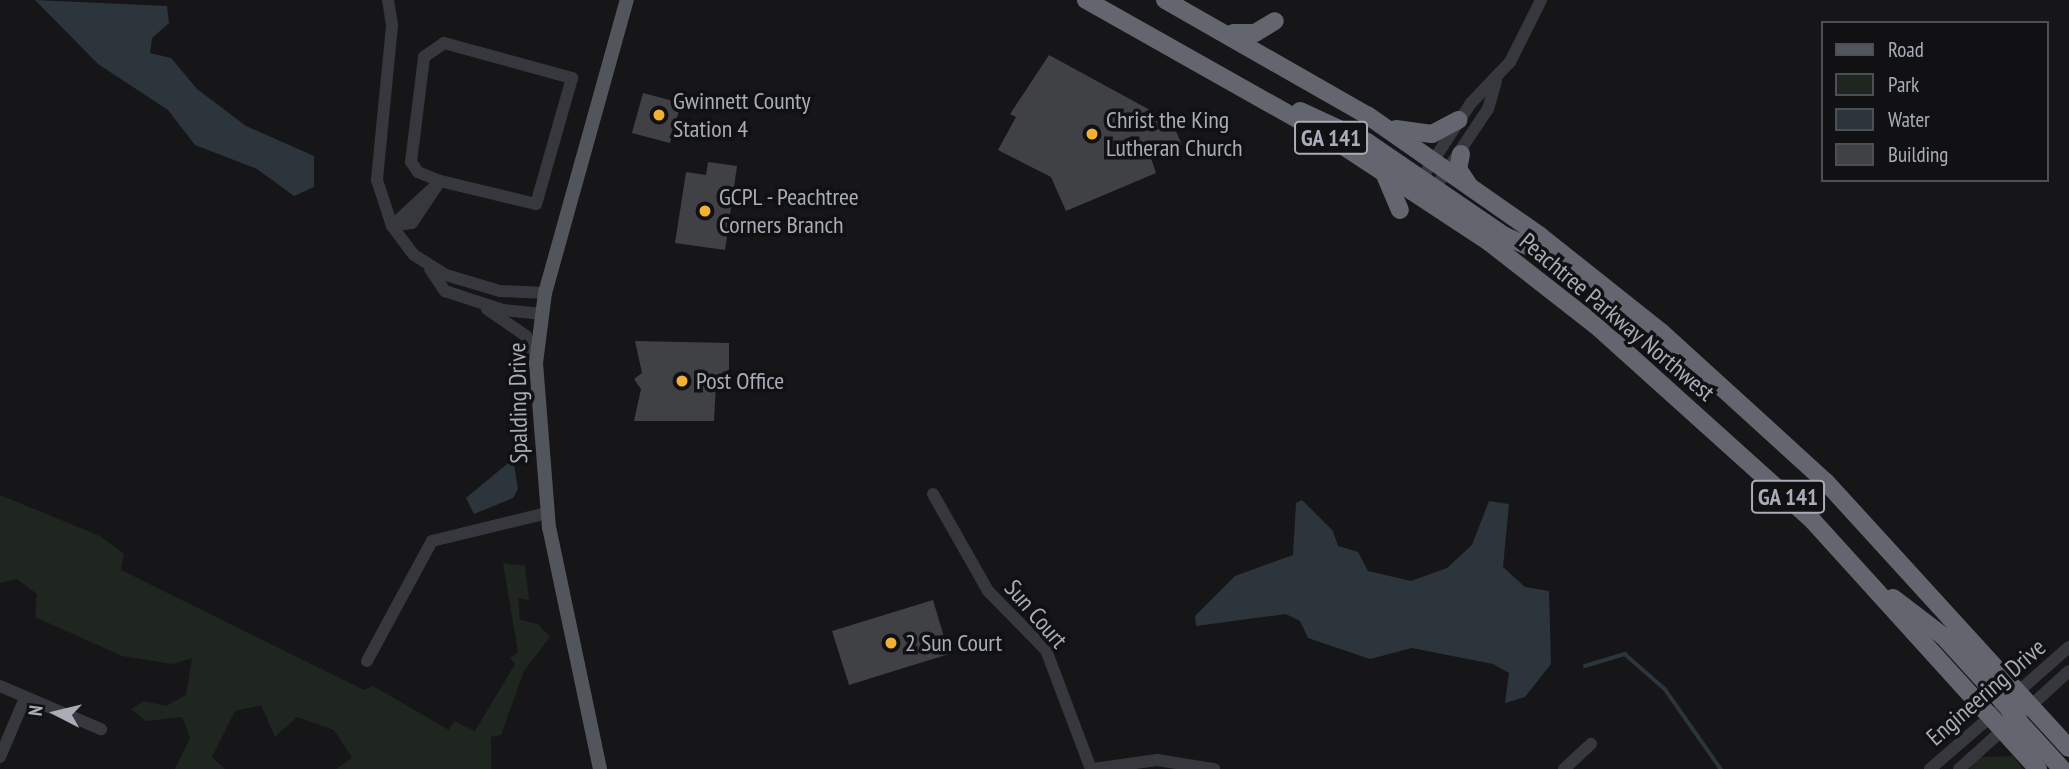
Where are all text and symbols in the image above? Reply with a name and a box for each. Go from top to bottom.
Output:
legend [1820,21,2048,182]
text: Road [1888,36,1924,63]
text: Park [1888,71,1919,98]
place label: Gwinnett County Station 4 [673,87,811,143]
place label: Christ the King Lutheran Church [1106,106,1243,162]
text: Water [1888,106,1930,133]
marker: Gwinnett County Station 4 [651,107,667,123]
road number: GA 141 [1292,119,1370,158]
marker: Christ the King Lutheran Church [1084,126,1100,142]
text: Building [1888,141,1948,168]
place label: GCPL - Peachtree Corners Branch [719,183,861,239]
marker: GCPL - Peachtree Corners Branch [697,203,713,219]
street label: Peachtree Parkway Northwest [1513,227,1721,407]
street label: Spalding Drive [503,342,533,464]
place label: Post Office [696,367,784,395]
marker: Post Office [674,373,690,389]
road number: GA 141 [1750,477,1826,516]
street label: Sun Court [999,574,1073,654]
place label: 2 Sun Court [905,629,1002,657]
street label: Engineering Drive [1921,633,2051,751]
marker: 2 Sun Court [883,635,899,651]
north arrow [21,678,91,748]
text: N [23,704,48,717]

